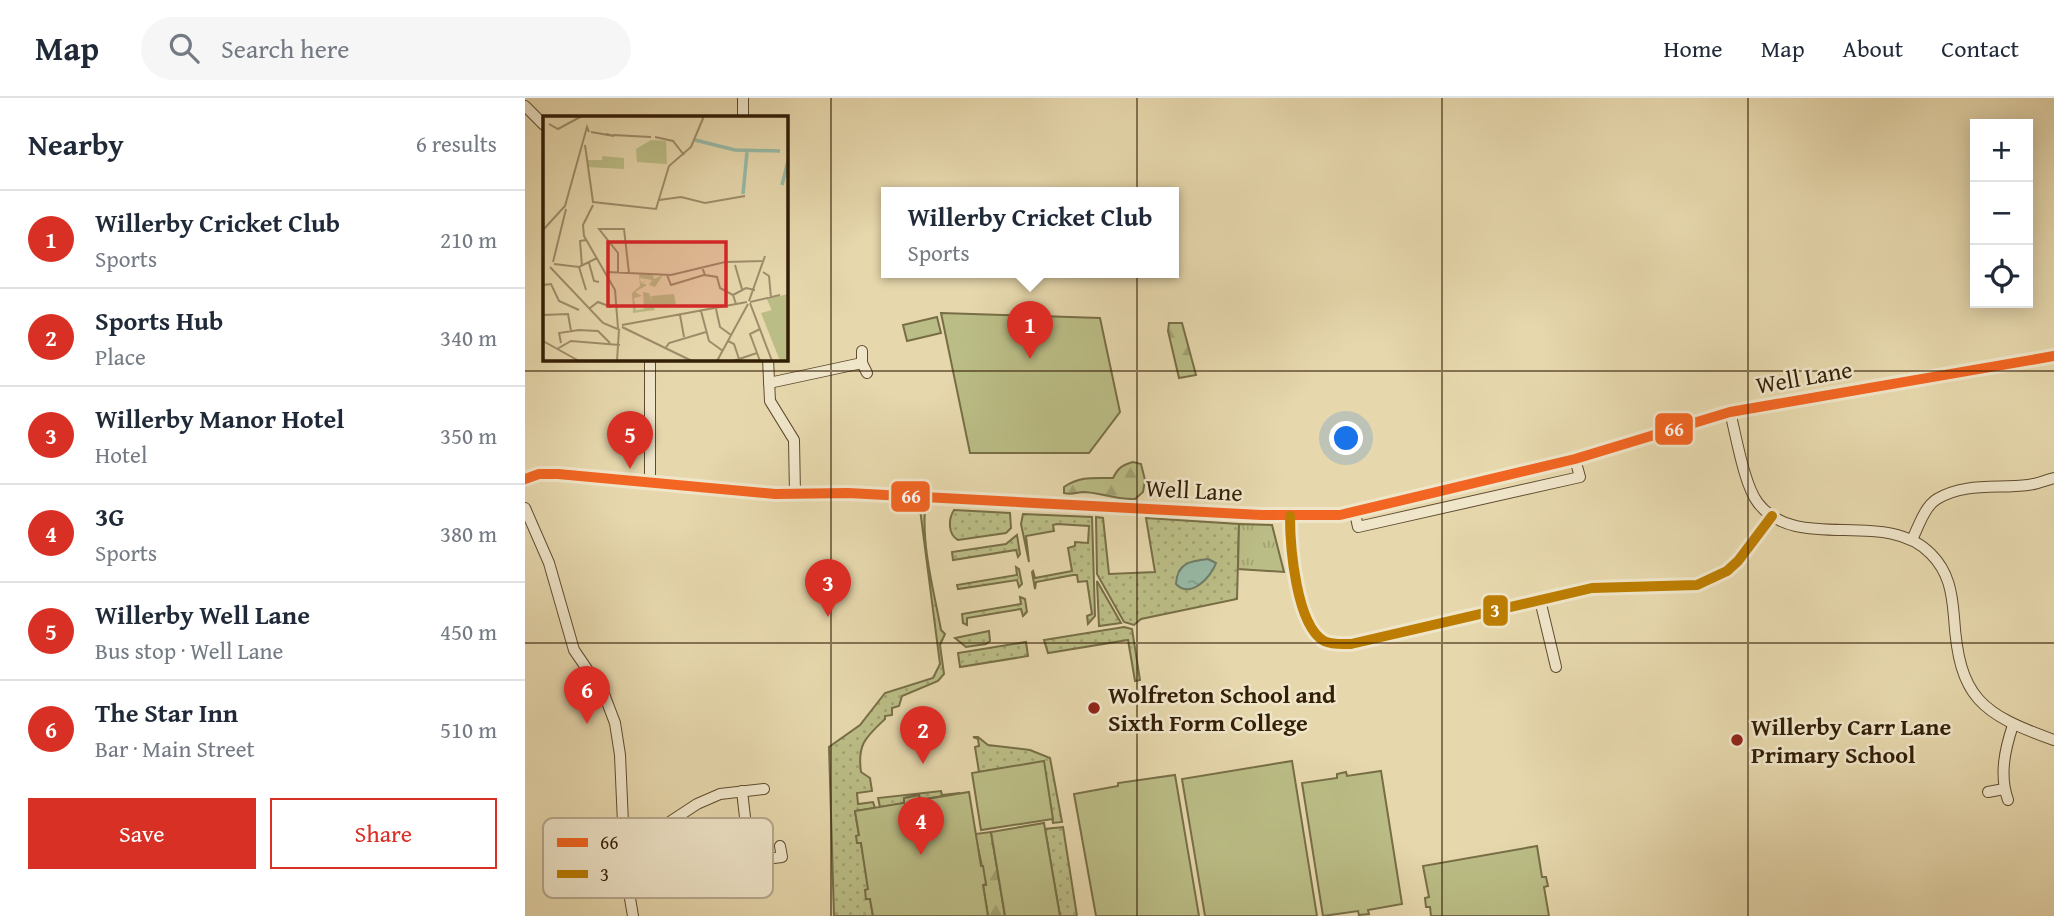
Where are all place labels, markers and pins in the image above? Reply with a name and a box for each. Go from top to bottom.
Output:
pin: 1 [1007,301,1053,359]
pin: 5 [607,411,653,469]
pin: 3 [805,559,851,617]
pin: 6 [564,666,610,724]
place label: Wolfreton School and Sixth Form College [1108,677,1336,740]
marker: Wolfreton School and Sixth Form College [1086,700,1102,716]
pin: 2 [900,706,946,764]
place label: Willerby Carr Lane Primary School [1751,709,1951,772]
marker: Willerby Carr Lane Primary School [1729,732,1745,748]
pin: 4 [898,797,944,855]

